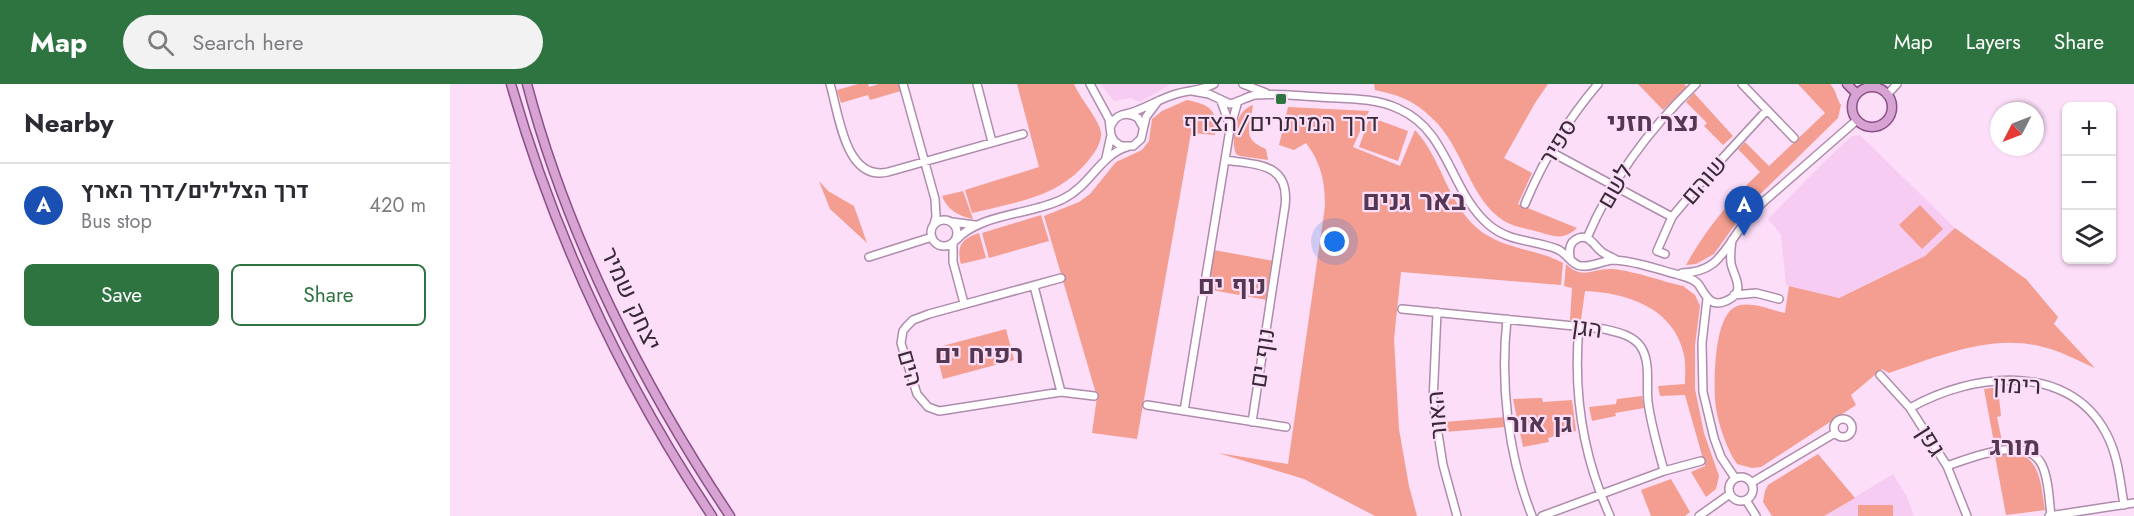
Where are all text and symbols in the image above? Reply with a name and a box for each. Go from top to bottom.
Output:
search box [123,15,543,69]
text: Map [30,22,87,63]
icon: search [144,26,177,59]
text: Search here [192,26,304,58]
text: Map [1894,27,1933,57]
text: Layers [1966,27,2021,57]
text: Share [2054,27,2104,57]
marker: דרך המיתרים/הצדף [1274,92,1288,106]
north arrow [1990,102,2044,156]
map controls [2062,102,2116,264]
button: + [2062,102,2116,156]
district label: נצר חזני [1607,103,1699,141]
text: Nearby [24,104,113,142]
place label: דרך המיתרים/הצדף [1183,105,1379,140]
street label: ספיר [1530,112,1585,172]
street label: שוהם [1672,147,1735,212]
button: − [2062,156,2116,210]
street label: לשם [1588,157,1641,215]
text: דרך הצלילים/דרך הארץ [81,174,309,206]
district label: באר גנים [1362,181,1466,220]
pin: A [1724,186,1764,236]
text: A [36,191,51,220]
text: 420 m [369,191,426,220]
text: Bus stop [81,207,152,236]
button: layers [2062,210,2116,264]
your location [1320,227,1349,256]
street label: יצחק שמיר [592,241,671,356]
button: Save [24,264,219,326]
button: Share [231,264,426,326]
district label: נוף ים [1198,266,1266,304]
street label: הגן [1570,308,1605,347]
street label: נוף ים [1240,326,1283,390]
district label: רפיח ים [935,335,1024,373]
street label: הים [889,345,932,390]
street label: רימון [1992,366,2042,403]
street label: האור [1417,389,1456,441]
district label: גן אור [1507,404,1573,442]
street label: גפן [1908,418,1955,463]
district label: מורג [1990,427,2040,465]

